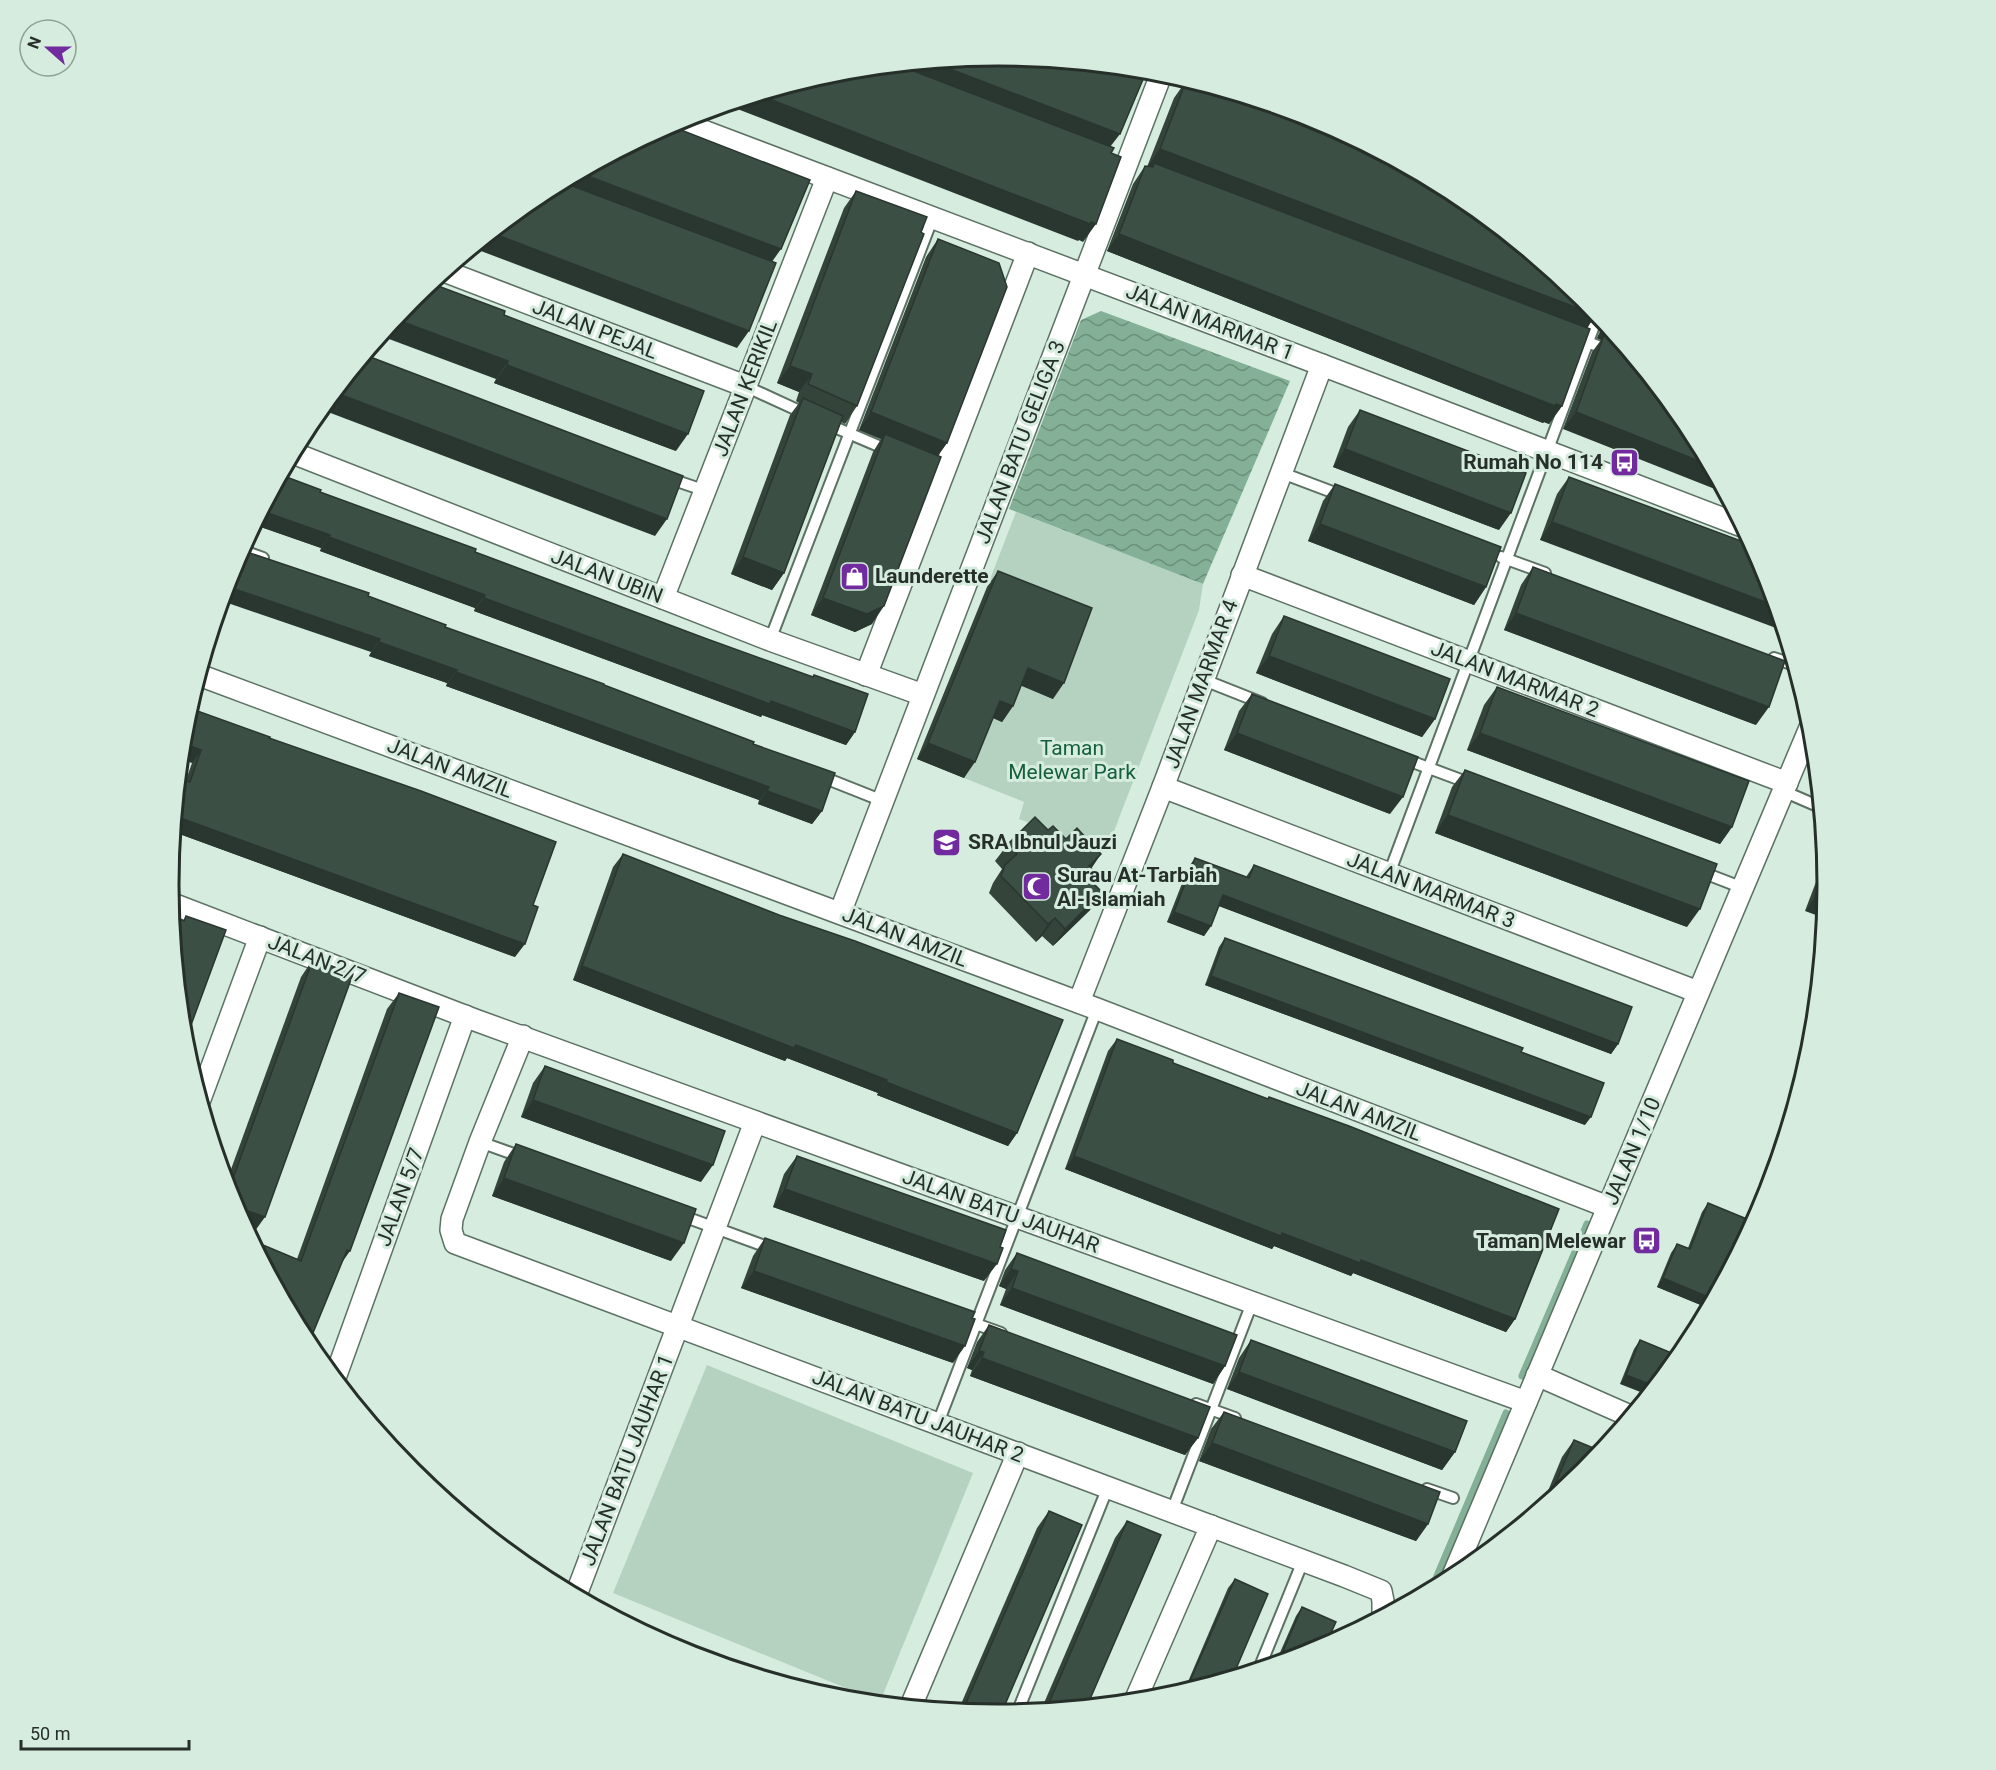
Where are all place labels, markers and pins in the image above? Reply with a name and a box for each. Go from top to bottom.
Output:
bus stop icon: Rumah No 114 [1608,446,1640,478]
place label: Rumah No 114 [1463,450,1603,474]
shop icon: Launderette [838,560,870,592]
place label: Launderette [875,564,989,588]
school or university icon: SRA Ibnul Jauzi [931,826,963,858]
place label: SRA Ibnul Jauzi [968,830,1117,854]
place label: Surau At-Tarbiah Al-Islamiah [1057,863,1217,911]
mosque icon: Surau At-Tarbiah Al-Islamiah [1020,871,1052,903]
bus stop icon: Taman Melewar [1631,1225,1663,1257]
place label: Taman Melewar [1476,1229,1626,1253]

